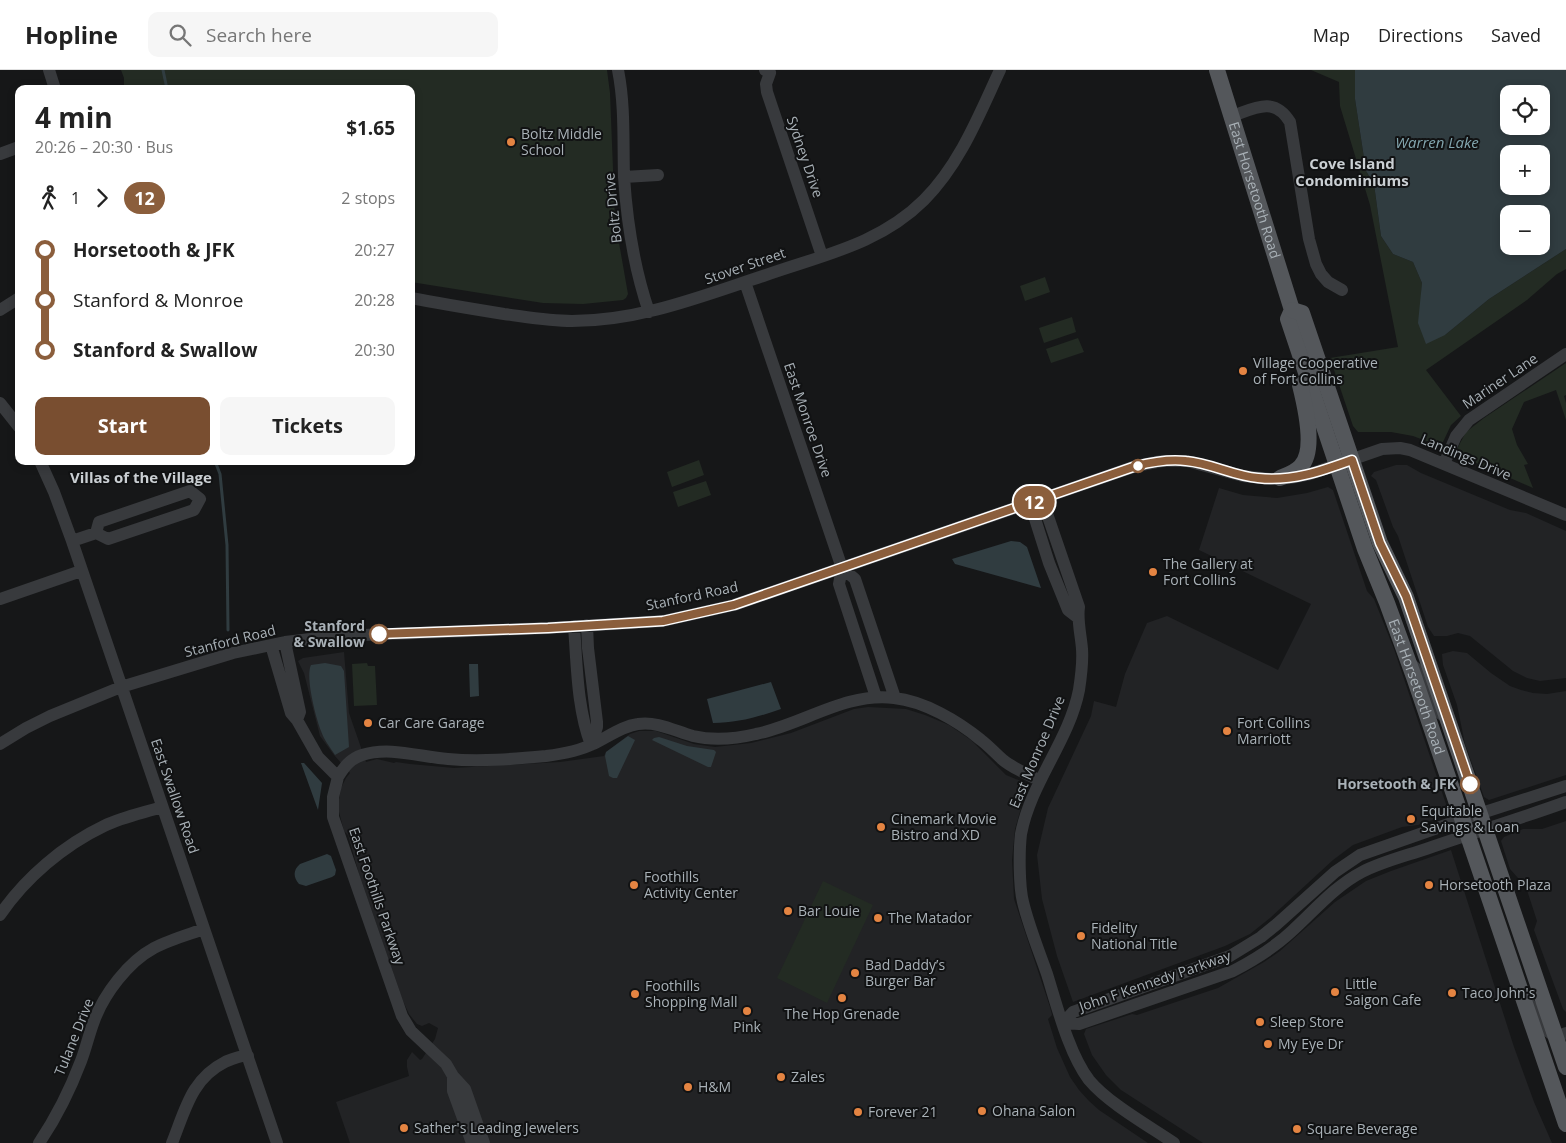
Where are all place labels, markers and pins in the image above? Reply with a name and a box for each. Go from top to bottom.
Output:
place label: Boltz Middle School [521,124,602,159]
marker: Boltz Middle School [505,136,517,148]
place label: Village Cooperative of Fort Collins [1253,353,1378,388]
marker: Village Cooperative of Fort Collins [1237,365,1249,377]
unlabelled marker [1131,459,1145,473]
place label: The Gallery at Fort Collins [1163,554,1253,589]
marker: The Gallery at Fort Collins [1147,566,1159,578]
place label: Stanford & Swallow [294,616,365,651]
marker: Stanford & Swallow [369,624,389,644]
place label: Car Care Garage [378,713,485,732]
place label: Fort Collins Marriott [1237,713,1310,748]
marker: Car Care Garage [362,717,374,729]
marker: Fort Collins Marriott [1221,725,1233,737]
place label: Horsetooth & JFK [1337,774,1457,793]
marker: Horsetooth & JFK [1460,774,1480,794]
place label: Equitable Savings & Loan [1421,801,1519,836]
place label: Cinemark Movie Bistro and XD [891,809,997,844]
marker: Equitable Savings & Loan [1405,813,1417,825]
marker: Cinemark Movie Bistro and XD [875,821,887,833]
place label: Foothills Activity Center [644,867,738,902]
place label: Horsetooth Plaza [1439,875,1551,894]
marker: Foothills Activity Center [628,879,640,891]
marker: Horsetooth Plaza [1423,879,1435,891]
place label: Bar Louie [798,901,860,920]
marker: Bar Louie [782,905,794,917]
place label: The Matador [888,908,972,927]
marker: The Matador [872,912,884,924]
place label: Fidelity National Title [1091,918,1178,953]
marker: Fidelity National Title [1075,930,1087,942]
place label: Bad Daddy’s Burger Bar [865,955,945,990]
marker: Bad Daddy’s Burger Bar [849,967,861,979]
place label: Little Saigon Cafe [1345,974,1422,1009]
place label: Foothills Shopping Mall [645,976,738,1011]
place label: Taco John's [1462,983,1536,1002]
marker: Little Saigon Cafe [1329,986,1341,998]
marker: Taco John's [1446,987,1458,999]
marker: Foothills Shopping Mall [629,988,641,1000]
marker: The Hop Grenade [836,992,848,1004]
place label: The Hop Grenade [784,1004,900,1023]
marker: Pink [741,1005,753,1017]
place label: Sleep Store [1270,1012,1344,1031]
marker: Sleep Store [1254,1016,1266,1028]
place label: Pink [733,1017,762,1036]
place label: My Eye Dr [1278,1034,1344,1053]
marker: My Eye Dr [1262,1038,1274,1050]
place label: Zales [791,1067,825,1086]
marker: Zales [775,1071,787,1083]
place label: H&M [698,1077,731,1096]
marker: H&M [682,1081,694,1093]
place label: Ohana Salon [992,1101,1075,1120]
place label: Forever 21 [868,1102,937,1121]
marker: Ohana Salon [976,1105,988,1117]
marker: Forever 21 [852,1106,864,1118]
place label: Sather's Leading Jewelers [414,1118,579,1137]
place label: Square Beverage [1307,1119,1418,1138]
marker: Sather's Leading Jewelers [398,1122,410,1134]
marker: Square Beverage [1291,1123,1303,1135]

